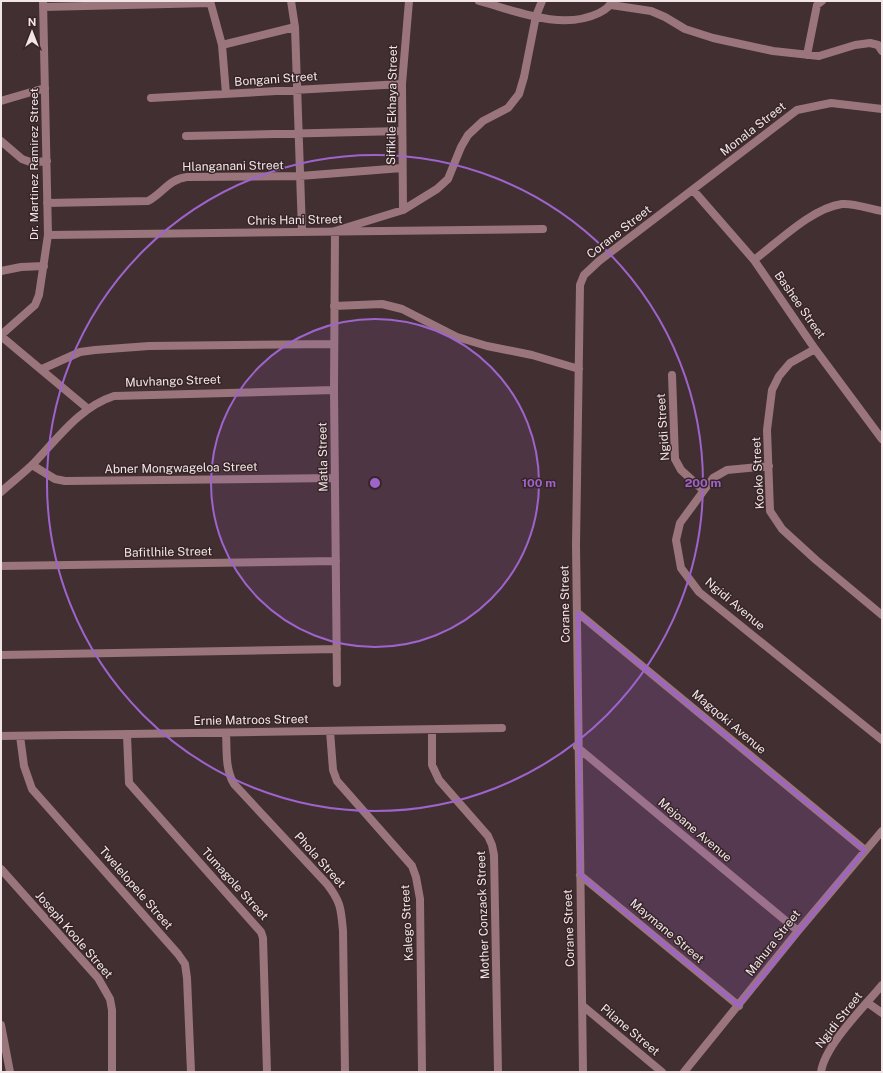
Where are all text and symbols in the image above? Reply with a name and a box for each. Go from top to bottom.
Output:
north arrow [12,12,52,52]
text: N [28,16,36,28]
street label: Sifikile Ekhaya Street [384,45,400,165]
street label: Bongani Street [234,69,319,89]
street label: Dr. Martinez Ramirez Street [27,87,41,240]
street label: Monala Street [718,99,789,159]
street label: Hlanganani Street [182,158,284,174]
street label: Corane Street [584,202,654,261]
street label: Chris Hani Street [247,212,343,228]
street label: Bashee Street [772,269,829,342]
street label: Muvhango Street [125,372,222,390]
street label: Ngidi Street [654,392,672,461]
street label: Matla Street [315,422,331,492]
street label: Kooko Street [749,436,767,510]
street label: Abner Mongwageloa Street [104,460,258,476]
centre of rings [368,476,382,490]
text: 100 m [522,476,556,490]
text: 200 m [685,476,721,490]
street label: Bafitlhile Street [124,544,213,560]
street label: Corane Street [557,565,573,643]
street label: Ngidi Avenue [702,575,768,633]
street label: Magqoki Avenue [689,687,769,757]
street label: Ernie Matroos Street [193,712,309,728]
street label: Mejoane Avenue [655,795,735,865]
street label: Phola Street [292,829,349,891]
street label: Twelelopele Street [96,844,176,932]
street label: Tumagole Street [199,845,271,923]
street label: Mother Conzack Street [474,850,492,980]
street label: Kalego Street [398,884,416,962]
street label: Joseph Koole Street [32,889,116,982]
street label: Corane Street [561,889,577,967]
street label: Maymane Street [627,896,707,966]
street label: Mahura Street [743,907,803,979]
street label: Ngidi Street [813,989,866,1051]
street label: Pilane Street [598,1001,663,1059]

